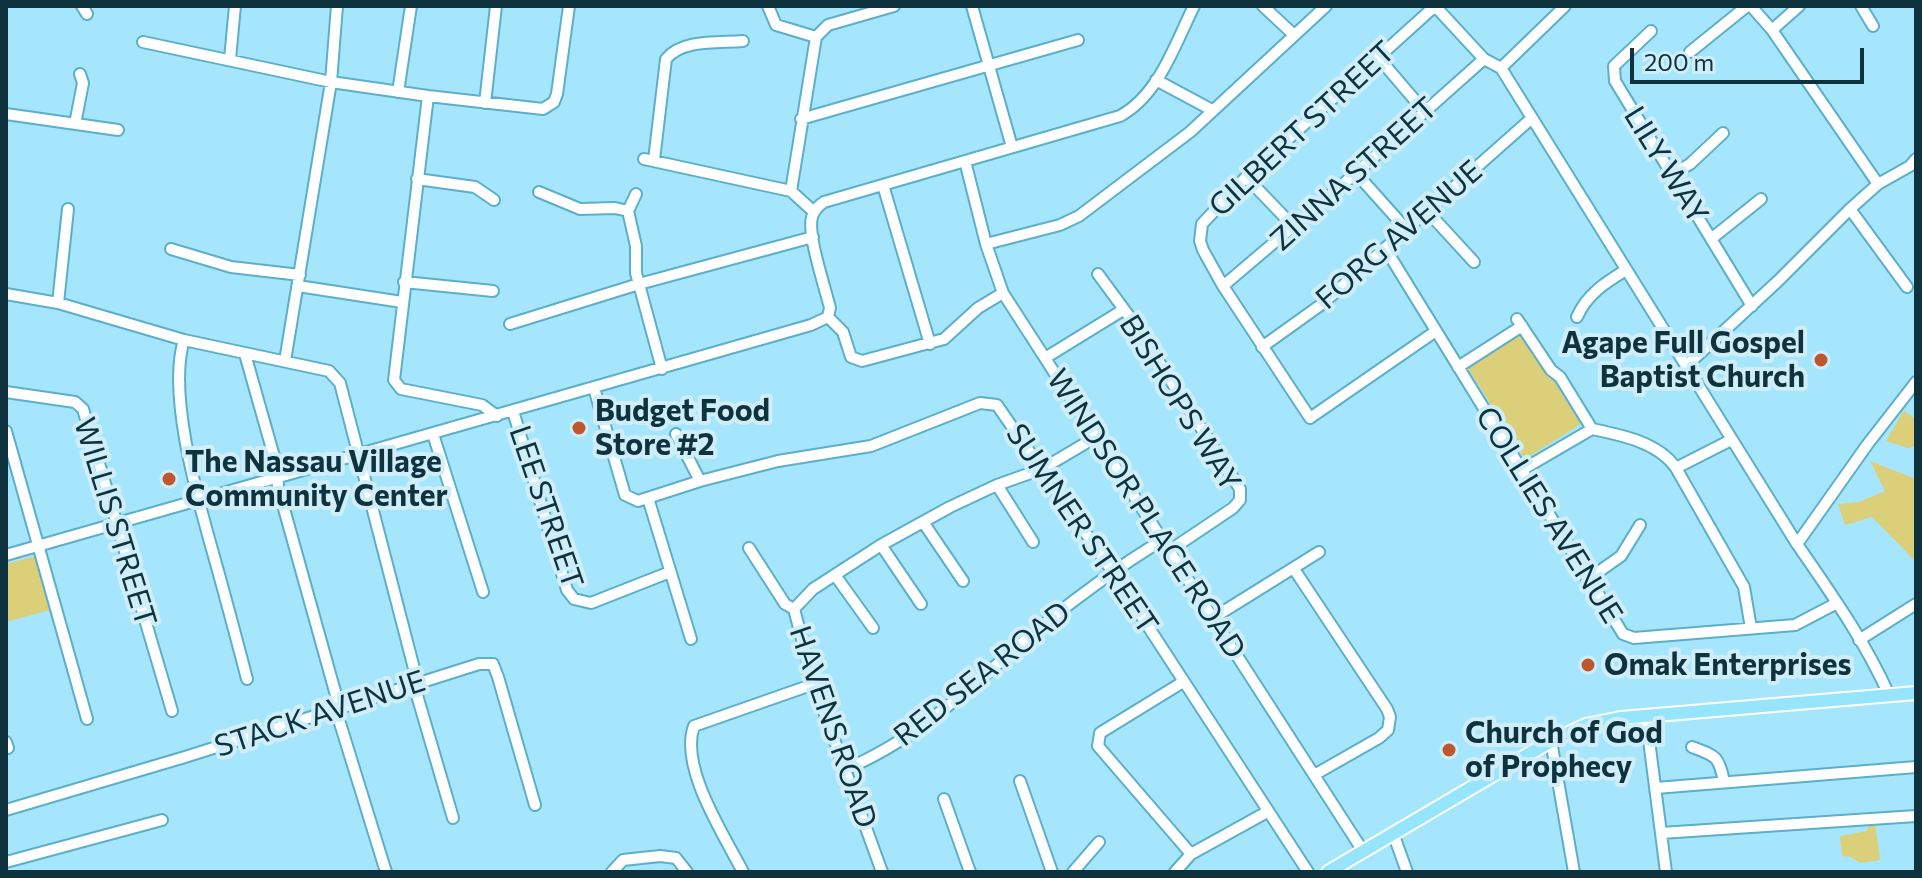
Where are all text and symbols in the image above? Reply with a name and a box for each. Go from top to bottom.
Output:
scale bar [1634,32,1868,82]
street label: GILBERT STREET [1202,34,1402,224]
text: 200 m [1644,47,1714,76]
street label: ZINNA STREET [1263,90,1445,258]
street label: LILY WAY [1616,100,1716,230]
street label: FORG AVENUE [1309,153,1489,317]
street label: BISHOPS WAY [1112,308,1248,498]
place label: Agape Full Gospel Baptist Church [1561,325,1805,396]
marker: Agape Full Gospel Baptist Church [1812,351,1830,369]
street label: WINDSOR PLACE ROAD [1039,363,1253,665]
place label: Budget Food Store #2 [595,393,770,464]
street label: COLLIES AVENUE [1468,400,1630,630]
street label: WILLIS STREET [66,413,164,631]
street label: SUMNER STREET [998,417,1166,641]
marker: Budget Food Store #2 [570,419,588,437]
street label: LEE STREET [501,421,591,593]
place label: The Nassau Village Community Center [185,444,448,514]
marker: The Nassau Village Community Center [160,470,178,488]
street label: RED SEA ROAD [887,594,1077,754]
street label: HAVENS ROAD [782,621,884,833]
place label: Omak Enterprises [1604,647,1852,683]
marker: Omak Enterprises [1579,656,1597,674]
street label: STACK AVENUE [210,663,430,765]
place label: Church of God of Prophecy [1465,715,1663,786]
marker: Church of God of Prophecy [1440,741,1458,759]

